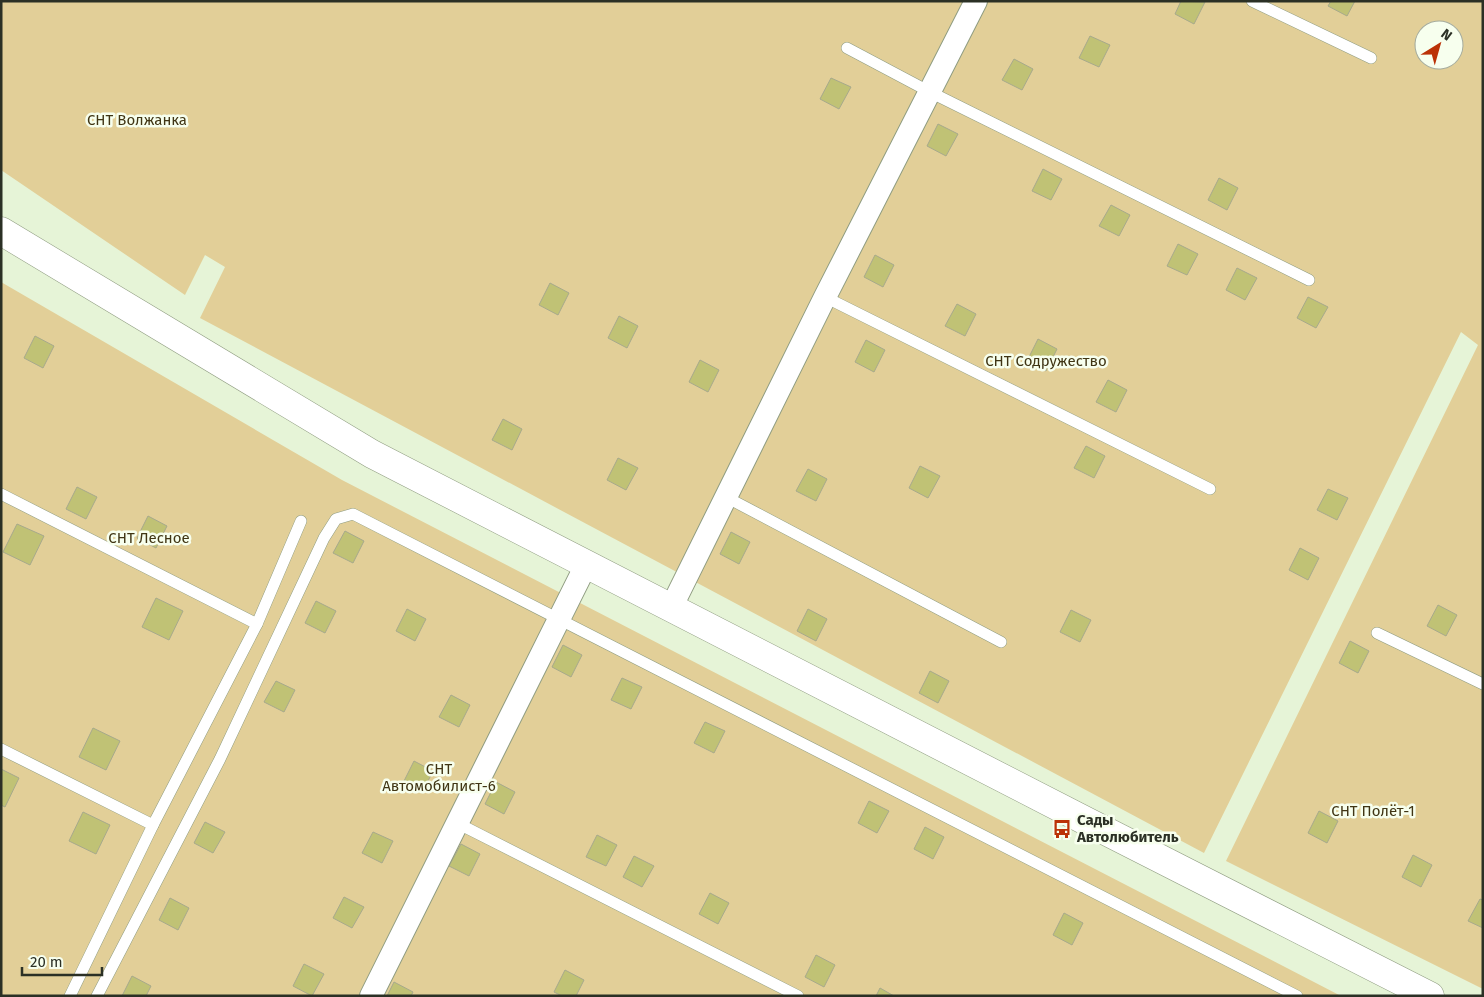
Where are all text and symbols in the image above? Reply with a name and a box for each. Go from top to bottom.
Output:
north arrow [1414,20,1464,70]
text: N [1438,25,1455,45]
park label: СНТ Волжанка [87,111,187,129]
park label: СНТ Содружество [985,352,1107,370]
park label: СНТ Лесное [108,529,190,547]
park label: СНТ Автомобилист-6 [382,760,496,795]
park label: СНТ Полёт-1 [1331,802,1415,820]
place label: Сады Автолюбитель [1076,811,1179,846]
bus stop icon: Сады Автолюбитель [1051,818,1073,840]
scale bar [22,944,102,976]
text: 20 m [30,953,63,971]

